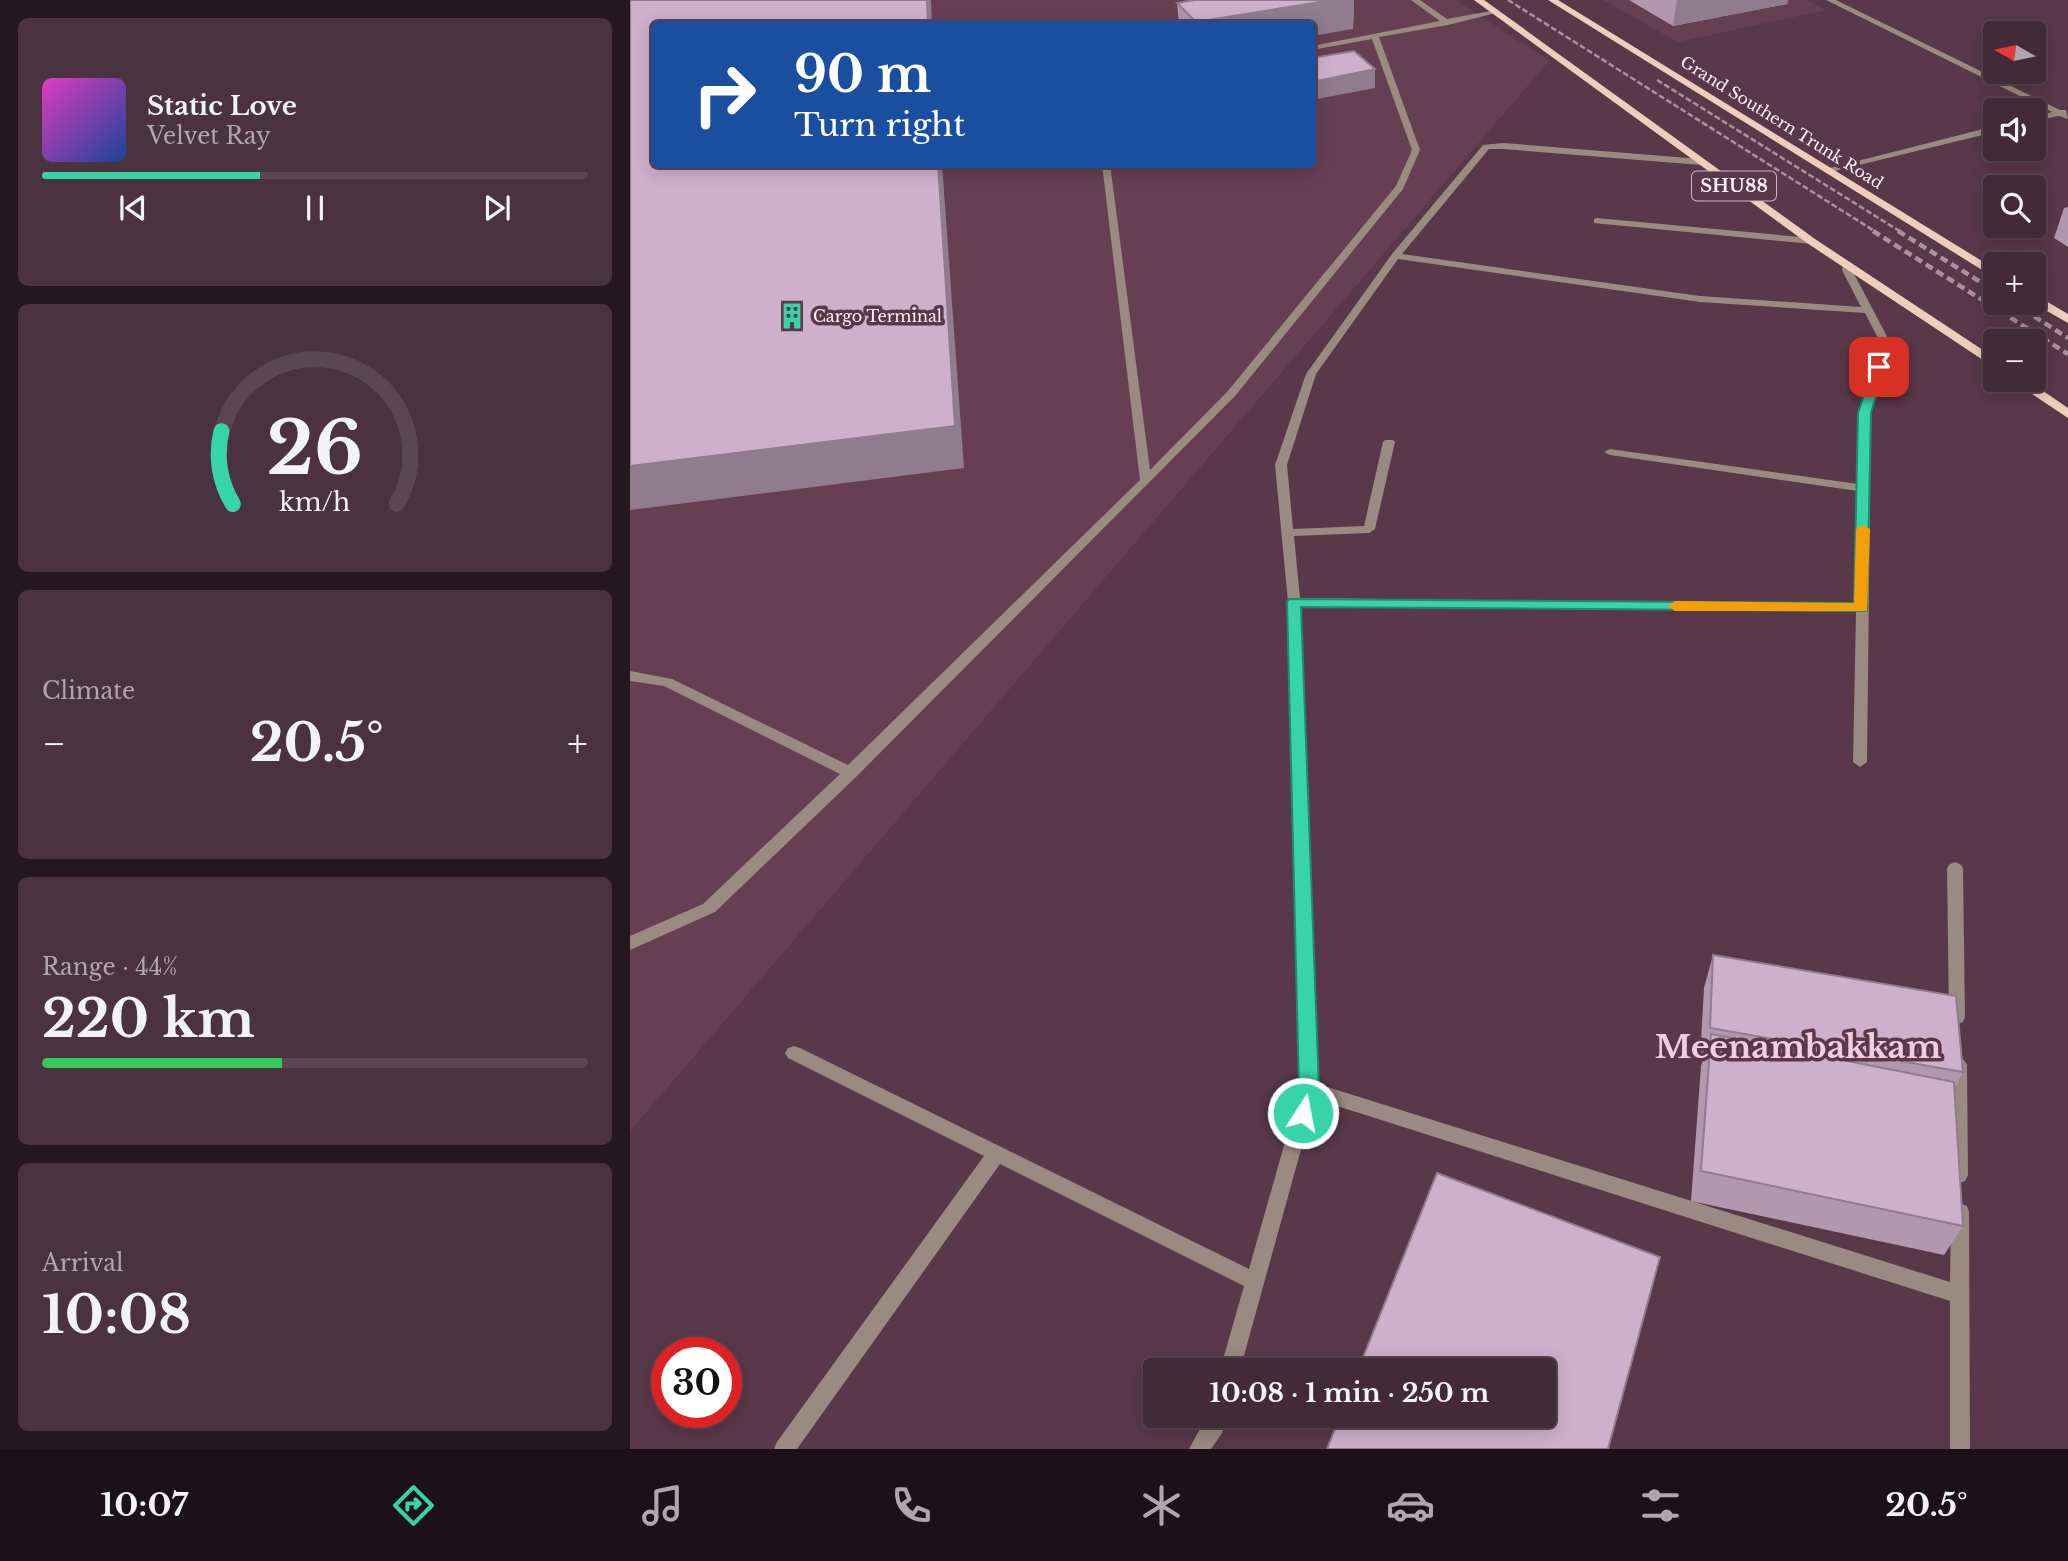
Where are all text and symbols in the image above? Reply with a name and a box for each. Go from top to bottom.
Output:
north arrow [1983,21,2046,84]
map controls [1983,21,2046,392]
text: 90 m [794,44,931,105]
icon: right [679,49,770,140]
street label: Grand Southern Trunk Road [1677,51,1887,193]
text: Static Love [147,90,297,122]
button: sound [1983,98,2046,161]
text: Turn right [794,105,965,145]
text: Velvet Ray [147,122,271,150]
road number: SHU88 [1692,172,1776,201]
button: search [1983,175,2046,238]
icon: previous [114,189,152,227]
icon: pause [296,189,334,227]
icon: next [478,189,516,227]
button: + [1983,252,2046,315]
building icon: Cargo Terminal [777,301,807,331]
place label: Cargo Terminal [813,306,942,326]
button: − [1983,329,2046,392]
pin [1849,337,1909,397]
icon: arrive [1860,348,1898,386]
text: 26 [267,404,363,495]
text: km/h [280,487,350,518]
text: Climate [42,677,135,705]
text: 20.5° [250,711,384,775]
text: − [42,720,66,767]
text: + [567,720,588,767]
text: Range · 44% [42,953,178,981]
text: 220 km [42,987,255,1051]
district label: Meenambakkam [1655,1027,1941,1067]
position arrow [1266,1076,1340,1150]
text: Arrival [42,1249,123,1277]
text: 10:08 [42,1283,191,1347]
speed limit sign: 30 [651,1337,742,1428]
text: 10:08 · 1 min · 250 m [1210,1377,1489,1409]
icon: directions [389,1481,438,1530]
icon: music [638,1481,687,1530]
icon: phone [887,1481,936,1530]
icon: climate [1137,1481,1186,1530]
icon: car [1386,1481,1435,1530]
icon: filters [1636,1481,1685,1530]
text: 10:07 [100,1485,188,1525]
text: 20.5° [1885,1485,1968,1525]

